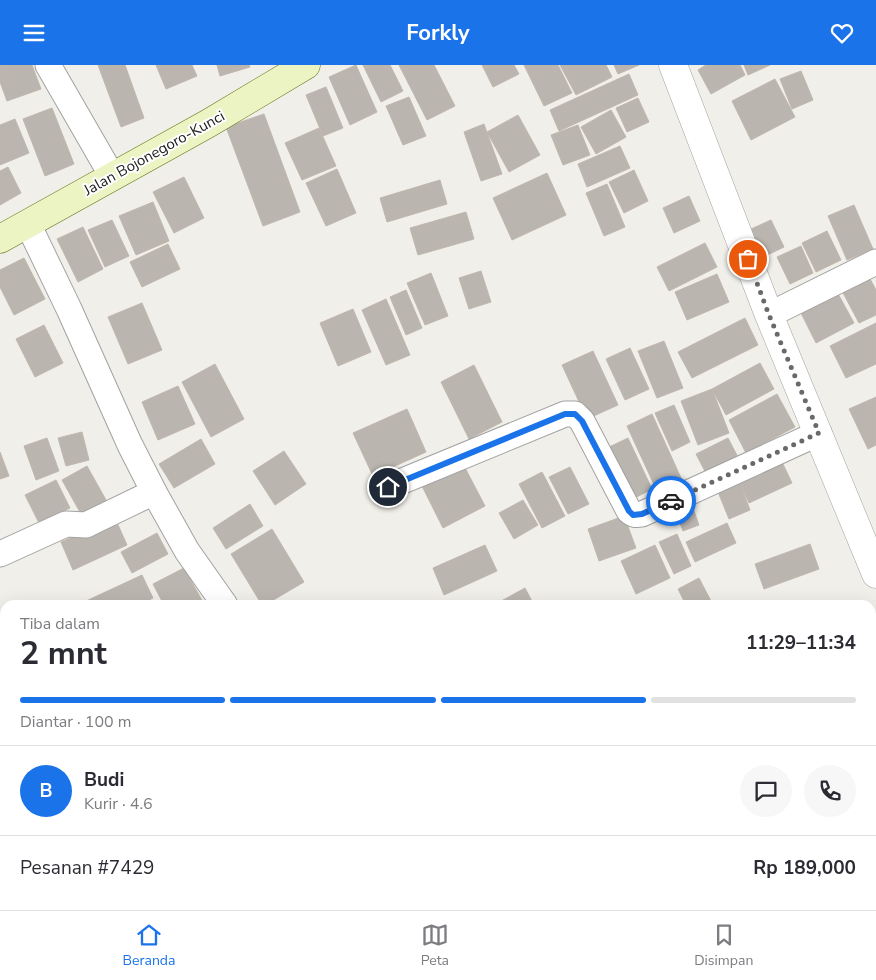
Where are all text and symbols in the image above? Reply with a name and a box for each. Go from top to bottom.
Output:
text: Forkly [406,18,470,48]
icon: menu [20,19,48,47]
icon: heart [828,19,856,47]
street label: Jalan Bojonegoro-Kunci [79,106,228,201]
pin [727,238,769,280]
icon: bag [734,245,762,273]
pin [367,466,409,508]
icon: home [374,473,402,501]
courier [646,476,696,526]
icon: car [657,487,685,515]
text: Tiba dalam [20,613,100,635]
text: 11:29–11:34 [746,630,856,656]
text: 2 mnt [20,632,107,675]
text: Diantar · 100 m [20,711,131,733]
button: chat [740,765,792,817]
button: phone [804,765,856,817]
text: Budi [84,767,124,793]
text: B [39,778,53,804]
text: Kurir · 4.6 [84,793,153,815]
text: Pesanan #7429 [20,855,154,881]
text: Rp 189,000 [753,855,856,881]
tab: Beranda [123,921,175,970]
tab: Peta [421,921,449,970]
tab: Disimpan [694,921,753,970]

